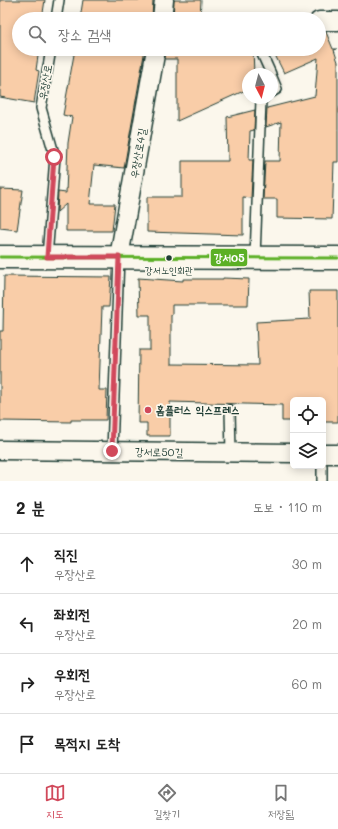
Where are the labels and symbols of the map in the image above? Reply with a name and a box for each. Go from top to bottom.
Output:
street label: 우장산로 [34,63,55,101]
north arrow [242,68,278,104]
street label: 우장산로4길 [126,126,149,179]
route start [45,148,63,166]
line badge: 강서05 [210,248,248,267]
text: 강서05 [213,250,245,265]
marker: 강서노인회관 [164,253,174,263]
place label: 강서노인회관 [145,263,193,277]
place label: 홈플러스 익스프레스 [156,402,240,417]
marker: 홈플러스 익스프레스 [143,405,153,415]
route end [103,442,121,460]
street label: 강서로50길 [135,444,184,459]

